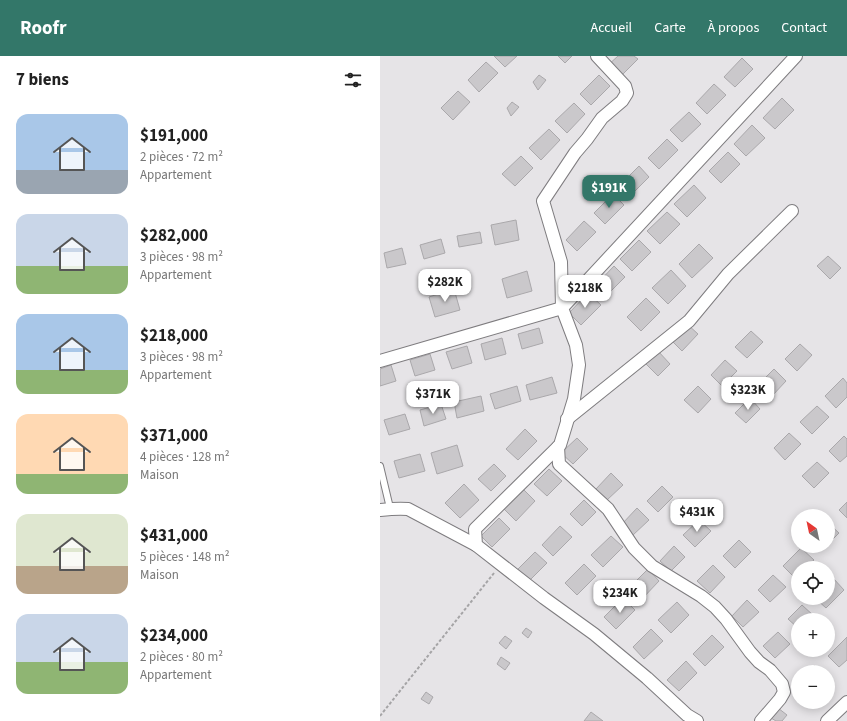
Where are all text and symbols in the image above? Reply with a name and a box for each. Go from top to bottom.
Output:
text: Roofr [20,15,67,42]
text: Accueil [591,18,632,38]
text: Carte [654,18,686,38]
text: À propos [708,18,759,38]
text: Contact [781,18,827,38]
text: 7 biens [16,68,69,92]
icon: filters [342,69,364,91]
text: $191,000 [140,124,208,148]
icon: home [48,130,96,178]
text: 2 pièces · 72 m² [140,148,223,166]
text: Appartement [140,166,212,184]
pin: $191K [581,175,637,209]
text: $191K [591,179,627,197]
text: $282,000 [140,224,208,248]
icon: home [48,230,96,278]
text: 3 pièces · 98 m² [140,248,223,266]
text: Appartement [140,266,212,284]
pin: $282K [417,269,473,303]
text: $282K [427,273,463,291]
pin: $218K [557,275,613,309]
text: $218K [567,279,603,297]
text: $218,000 [140,324,208,348]
icon: home [48,330,96,378]
text: 3 pièces · 98 m² [140,348,223,366]
text: Appartement [140,366,212,384]
pin: $323K [720,377,776,411]
pin: $371K [405,381,461,415]
text: $323K [730,381,766,399]
text: $371K [415,385,451,403]
text: $371,000 [140,424,208,448]
icon: home [48,430,96,478]
text: 4 pièces · 128 m² [140,448,229,466]
text: Maison [140,466,179,484]
pin: $431K [669,499,725,533]
text: $431K [679,503,715,521]
north arrow [791,509,835,553]
map controls [791,509,835,709]
text: $431,000 [140,524,208,548]
icon: home [48,530,96,578]
text: 5 pièces · 148 m² [140,548,229,566]
button: locate [791,561,835,605]
text: Maison [140,566,179,584]
pin: $234K [592,580,648,614]
text: $234K [602,584,638,602]
button: + [791,613,835,657]
text: $234,000 [140,624,208,648]
icon: home [48,630,96,678]
text: 2 pièces · 80 m² [140,648,223,666]
button: − [791,665,835,709]
text: Appartement [140,666,212,684]

